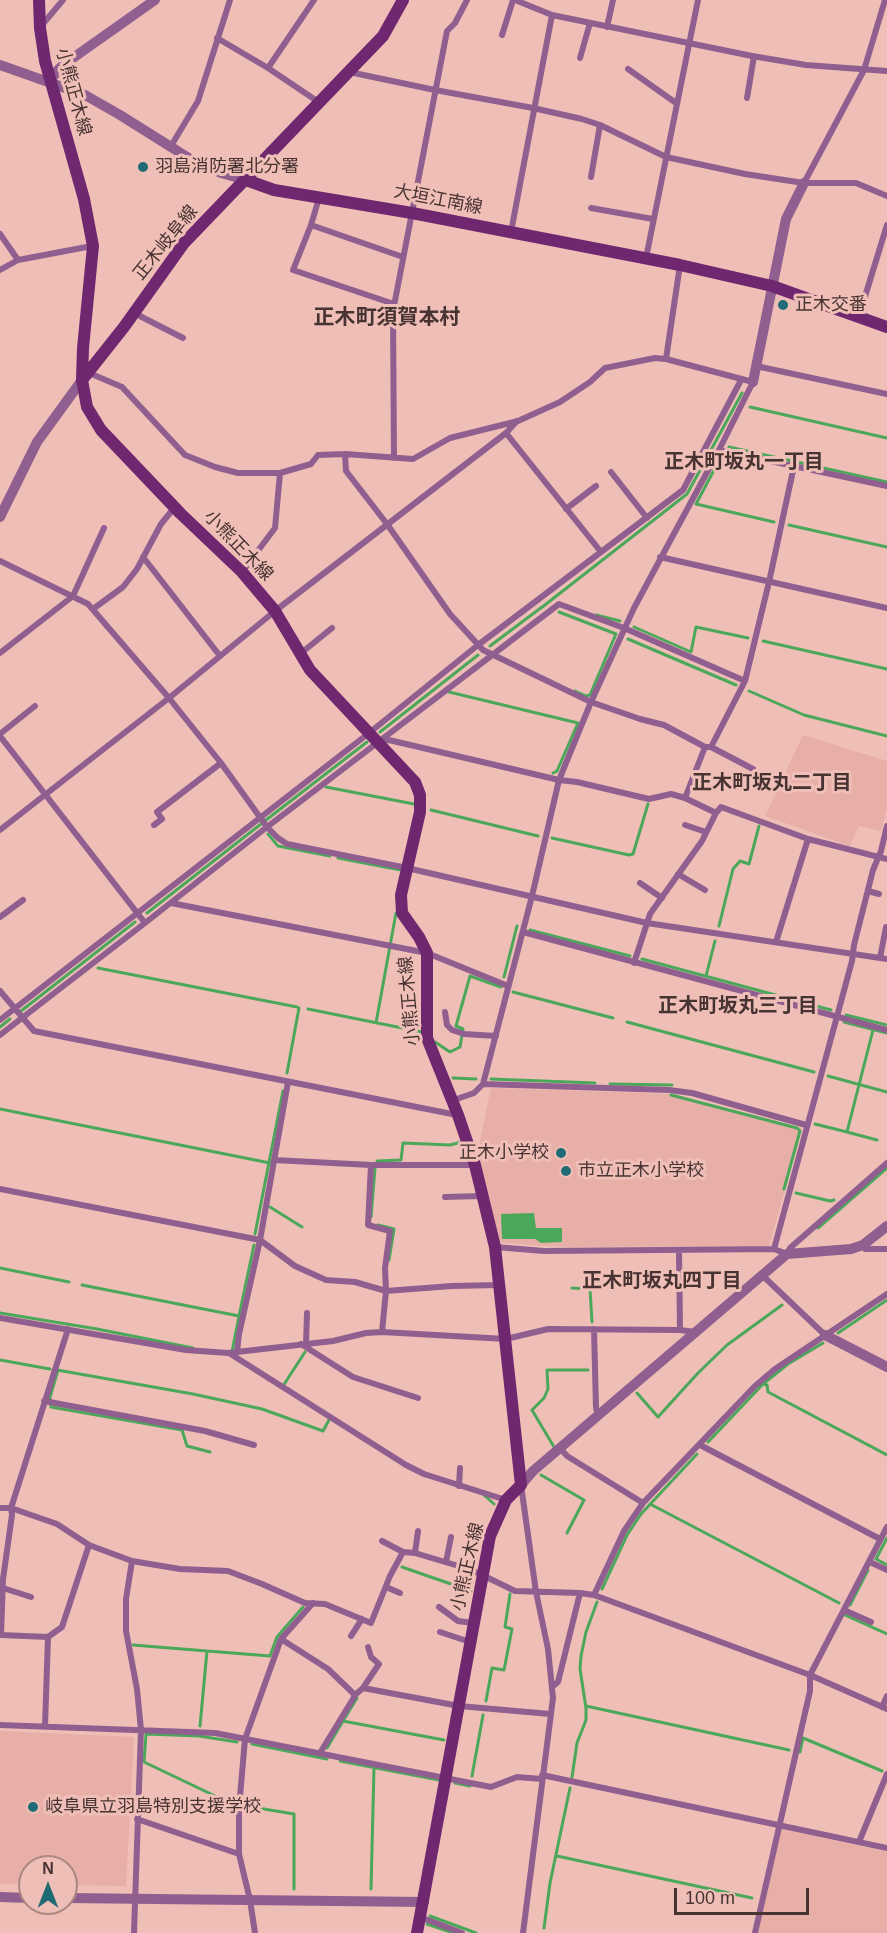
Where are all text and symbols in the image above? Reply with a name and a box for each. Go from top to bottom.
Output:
street label: 小熊正木線 [51,46,95,138]
place label: 羽島消防署北分署 [155,156,299,178]
marker: 羽島消防署北分署 [136,160,150,174]
street label: 大垣江南線 [392,181,484,219]
street label: 正木岐阜線 [129,201,203,285]
place label: 正木交番 [795,294,867,316]
marker: 正木交番 [776,298,790,312]
district label: 正木町須賀本村 [314,305,460,331]
district label: 正木町坂丸一丁目 [664,450,824,474]
street label: 小熊正木線 [199,506,277,586]
district label: 正木町坂丸二丁目 [692,771,852,795]
street label: 小熊正木線 [395,955,425,1047]
district label: 正木町坂丸三丁目 [658,994,818,1018]
place label: 正木小学校 [459,1142,549,1164]
marker: 正木小学校 [554,1146,568,1160]
place label: 市立正木小学校 [578,1160,704,1182]
marker: 市立正木小学校 [559,1164,573,1178]
district label: 正木町坂丸四丁目 [582,1269,742,1293]
street label: 小熊正木線 [447,1521,489,1613]
place label: 岐阜県立羽島特別支援学校 [45,1796,261,1818]
marker: 岐阜県立羽島特別支援学校 [26,1800,40,1814]
north arrow [18,1855,78,1915]
text: N [42,1860,54,1877]
scale bar [677,1876,812,1914]
text: 100 m [685,1888,735,1908]

